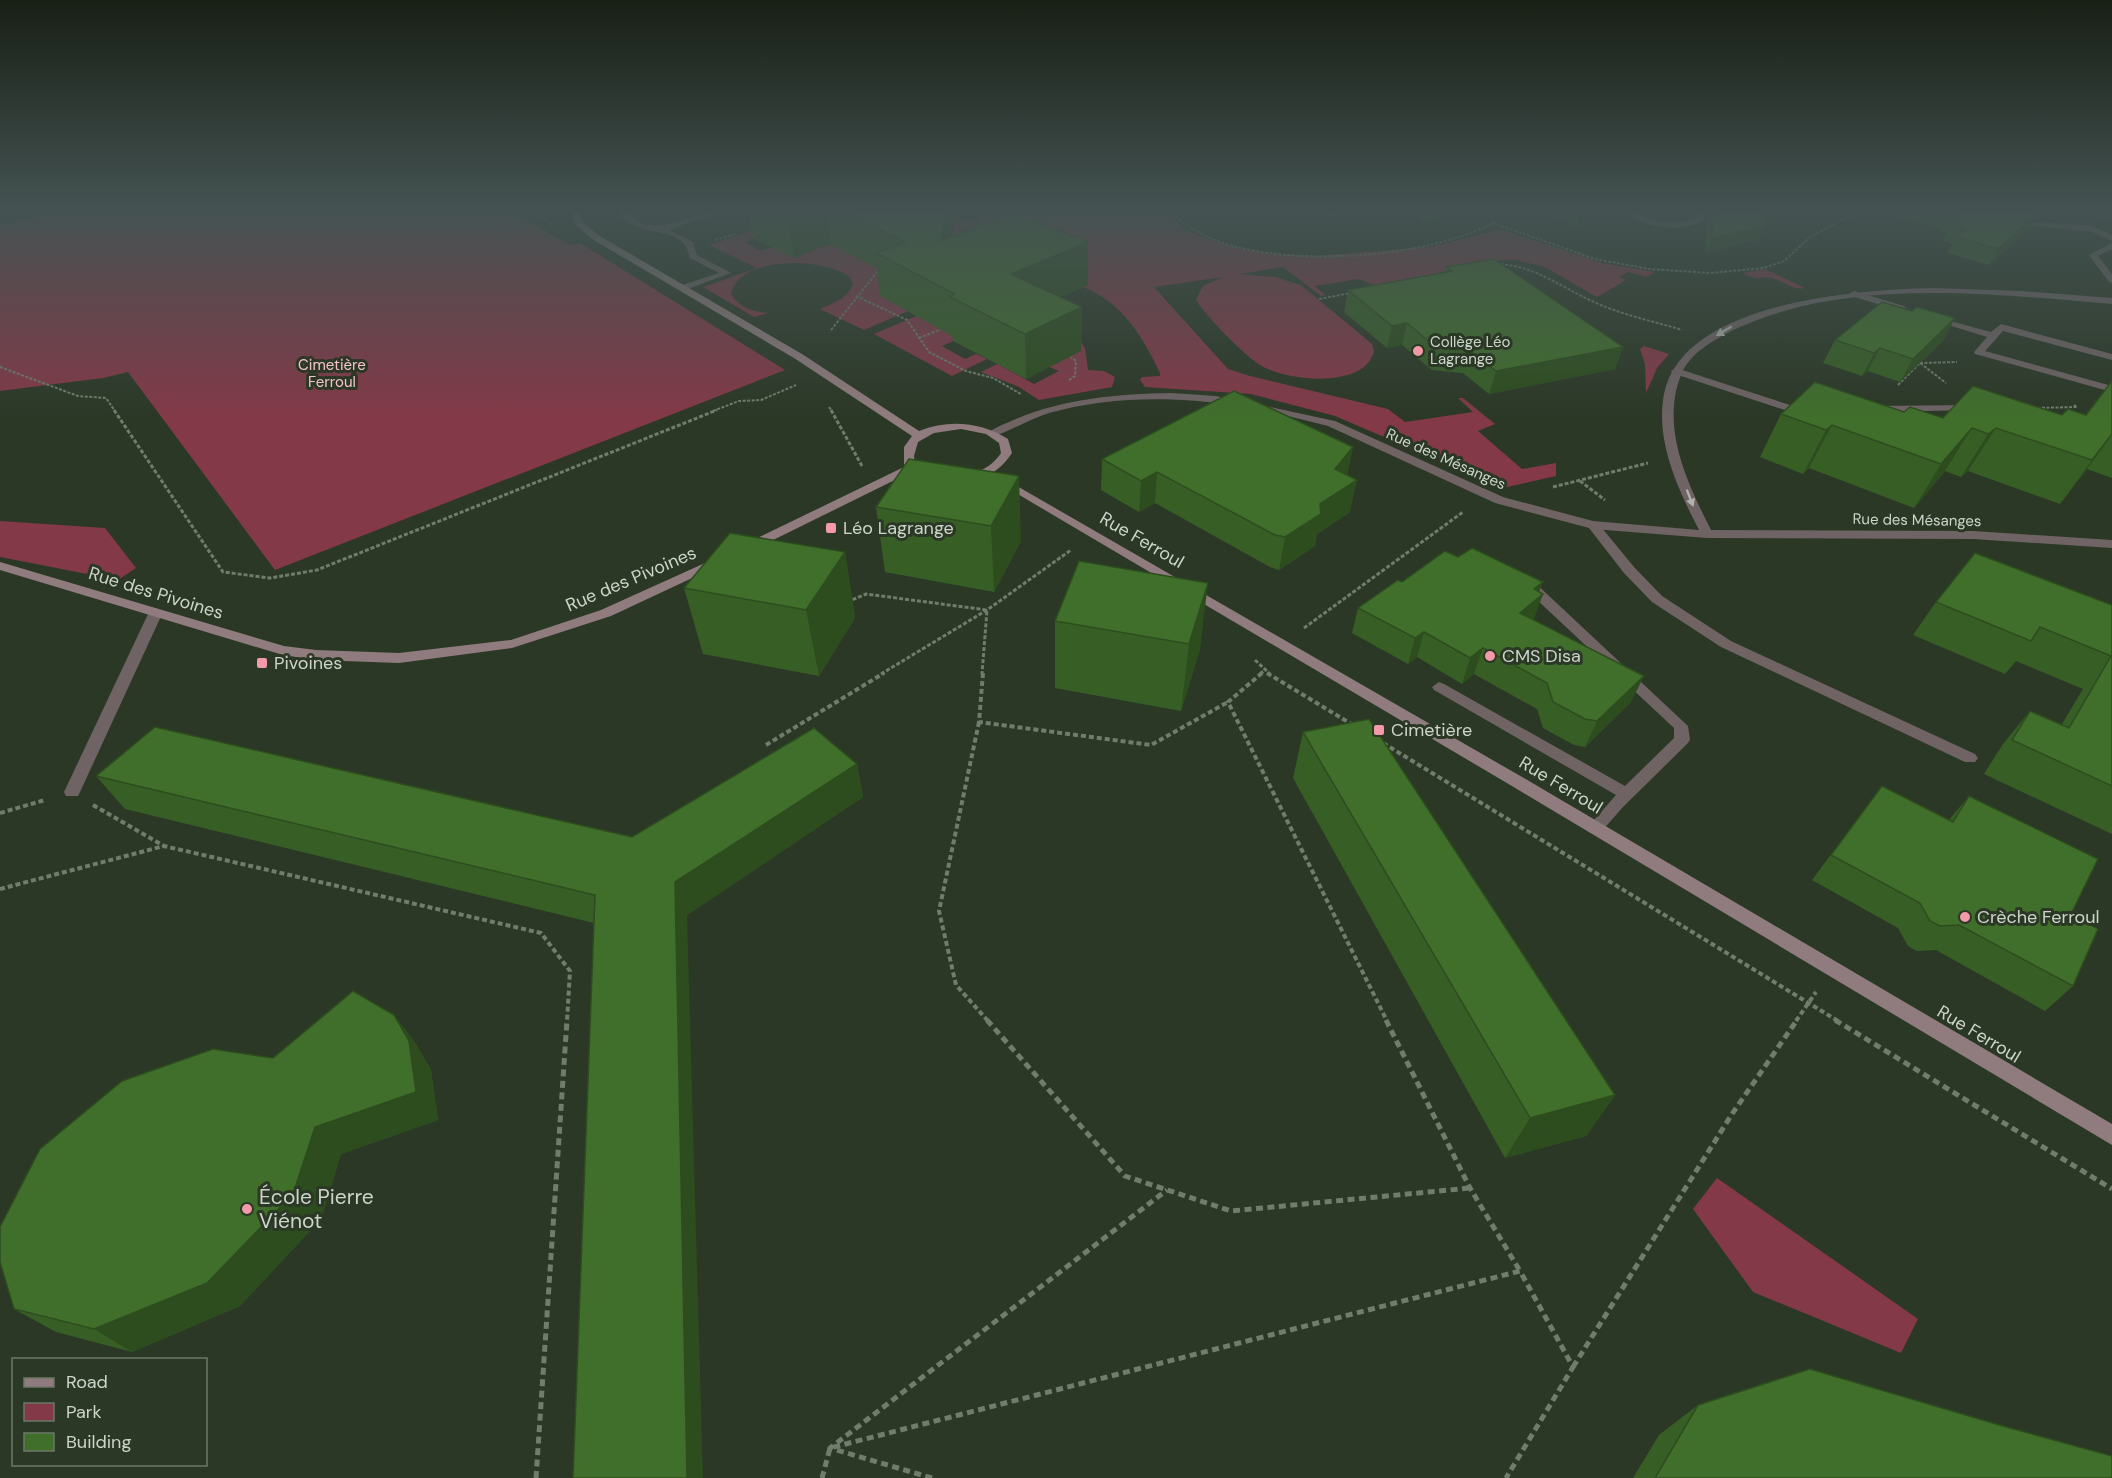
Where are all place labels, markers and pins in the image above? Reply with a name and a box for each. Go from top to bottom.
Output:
place label: Collège Léo Lagrange [1430,332,1511,369]
marker: Collège Léo Lagrange [1411,344,1425,358]
place label: Léo Lagrange [843,516,954,540]
marker: Léo Lagrange [824,521,838,535]
place label: CMS Disa [1502,644,1581,668]
marker: CMS Disa [1483,649,1497,663]
place label: Pivoines [274,651,342,675]
marker: Pivoines [255,656,269,670]
place label: Cimetière [1391,718,1472,742]
marker: Cimetière [1372,723,1386,737]
place label: Crèche Ferroul [1977,905,2100,929]
marker: Crèche Ferroul [1958,910,1972,924]
place label: École Pierre Viénot [259,1183,374,1235]
marker: École Pierre Viénot [240,1202,254,1216]

